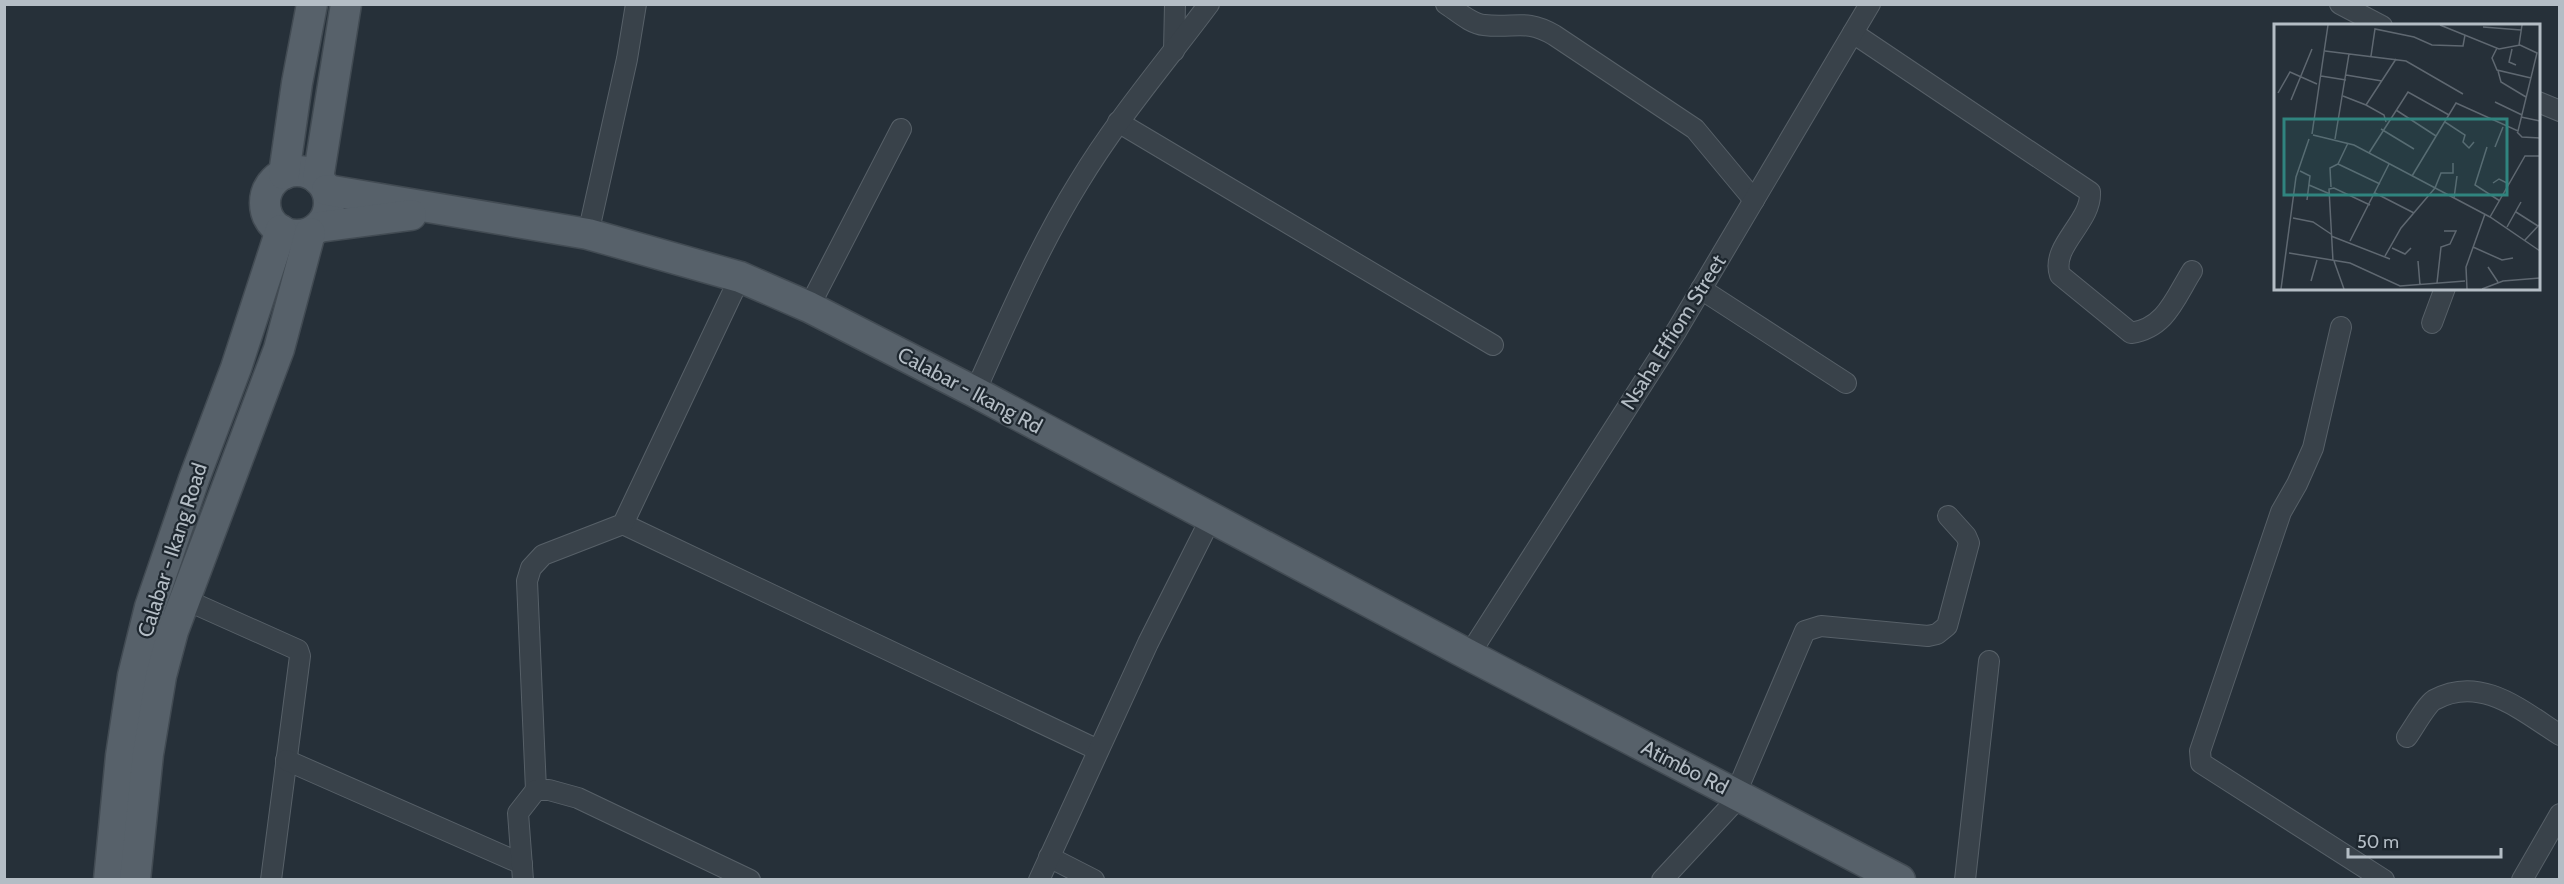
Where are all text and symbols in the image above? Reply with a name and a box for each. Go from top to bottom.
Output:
inset map [2274,24,2540,290]
street label: Nsaha Effiom Street [1615,250,1731,414]
street label: Calabar - Ikang Rd [893,341,1047,439]
street label: Calabar - Ikang Road [132,460,212,640]
street label: Atimbo Rd [1637,734,1733,800]
scale bar [2348,821,2501,859]
text: 50 m [2357,831,2399,853]

